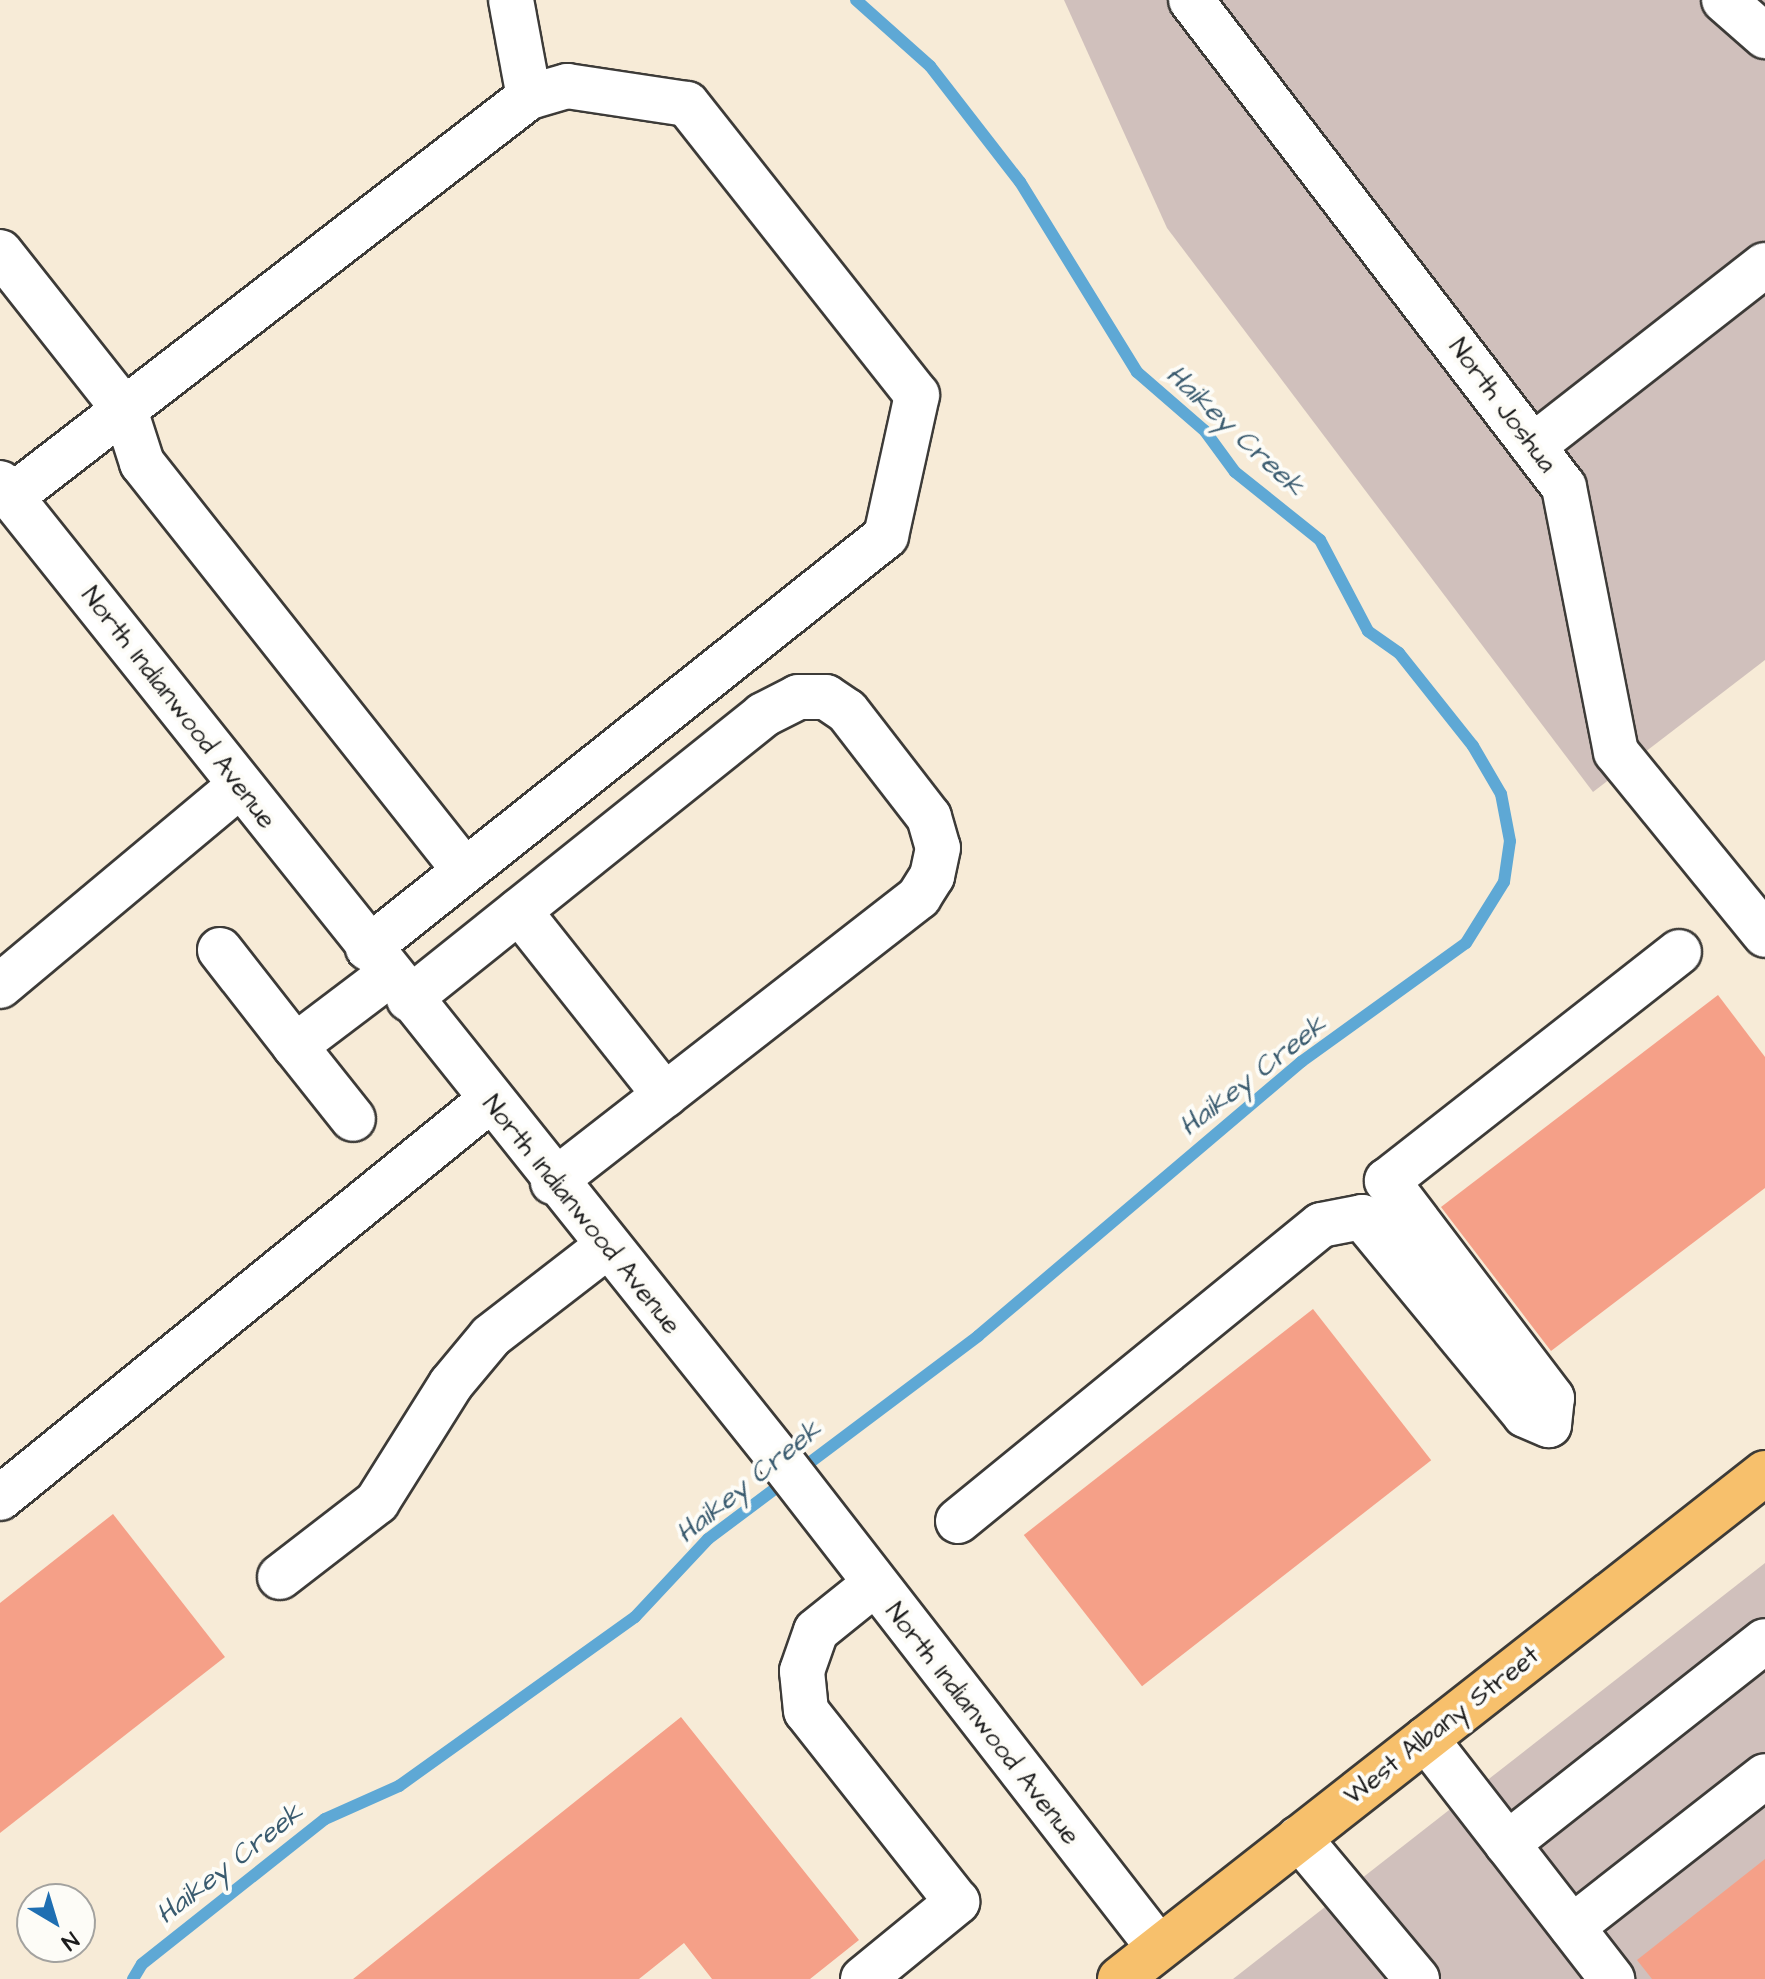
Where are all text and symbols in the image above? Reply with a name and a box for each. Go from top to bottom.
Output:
street label: North Joshua [1441,333,1563,479]
water label: Haikey Creek [1159,358,1311,504]
street label: North Indianwood Avenue [74,581,282,835]
water label: Haikey Creek [1173,1008,1333,1144]
street label: North Indianwood Avenue [475,1089,687,1341]
water label: Haikey Creek [670,1413,828,1551]
street label: North Indianwood Avenue [878,1597,1086,1851]
street label: West Albany Street [1338,1640,1546,1812]
water label: Haikey Creek [150,1796,310,1932]
north arrow [16,1883,96,1963]
text: N [55,1924,85,1957]

